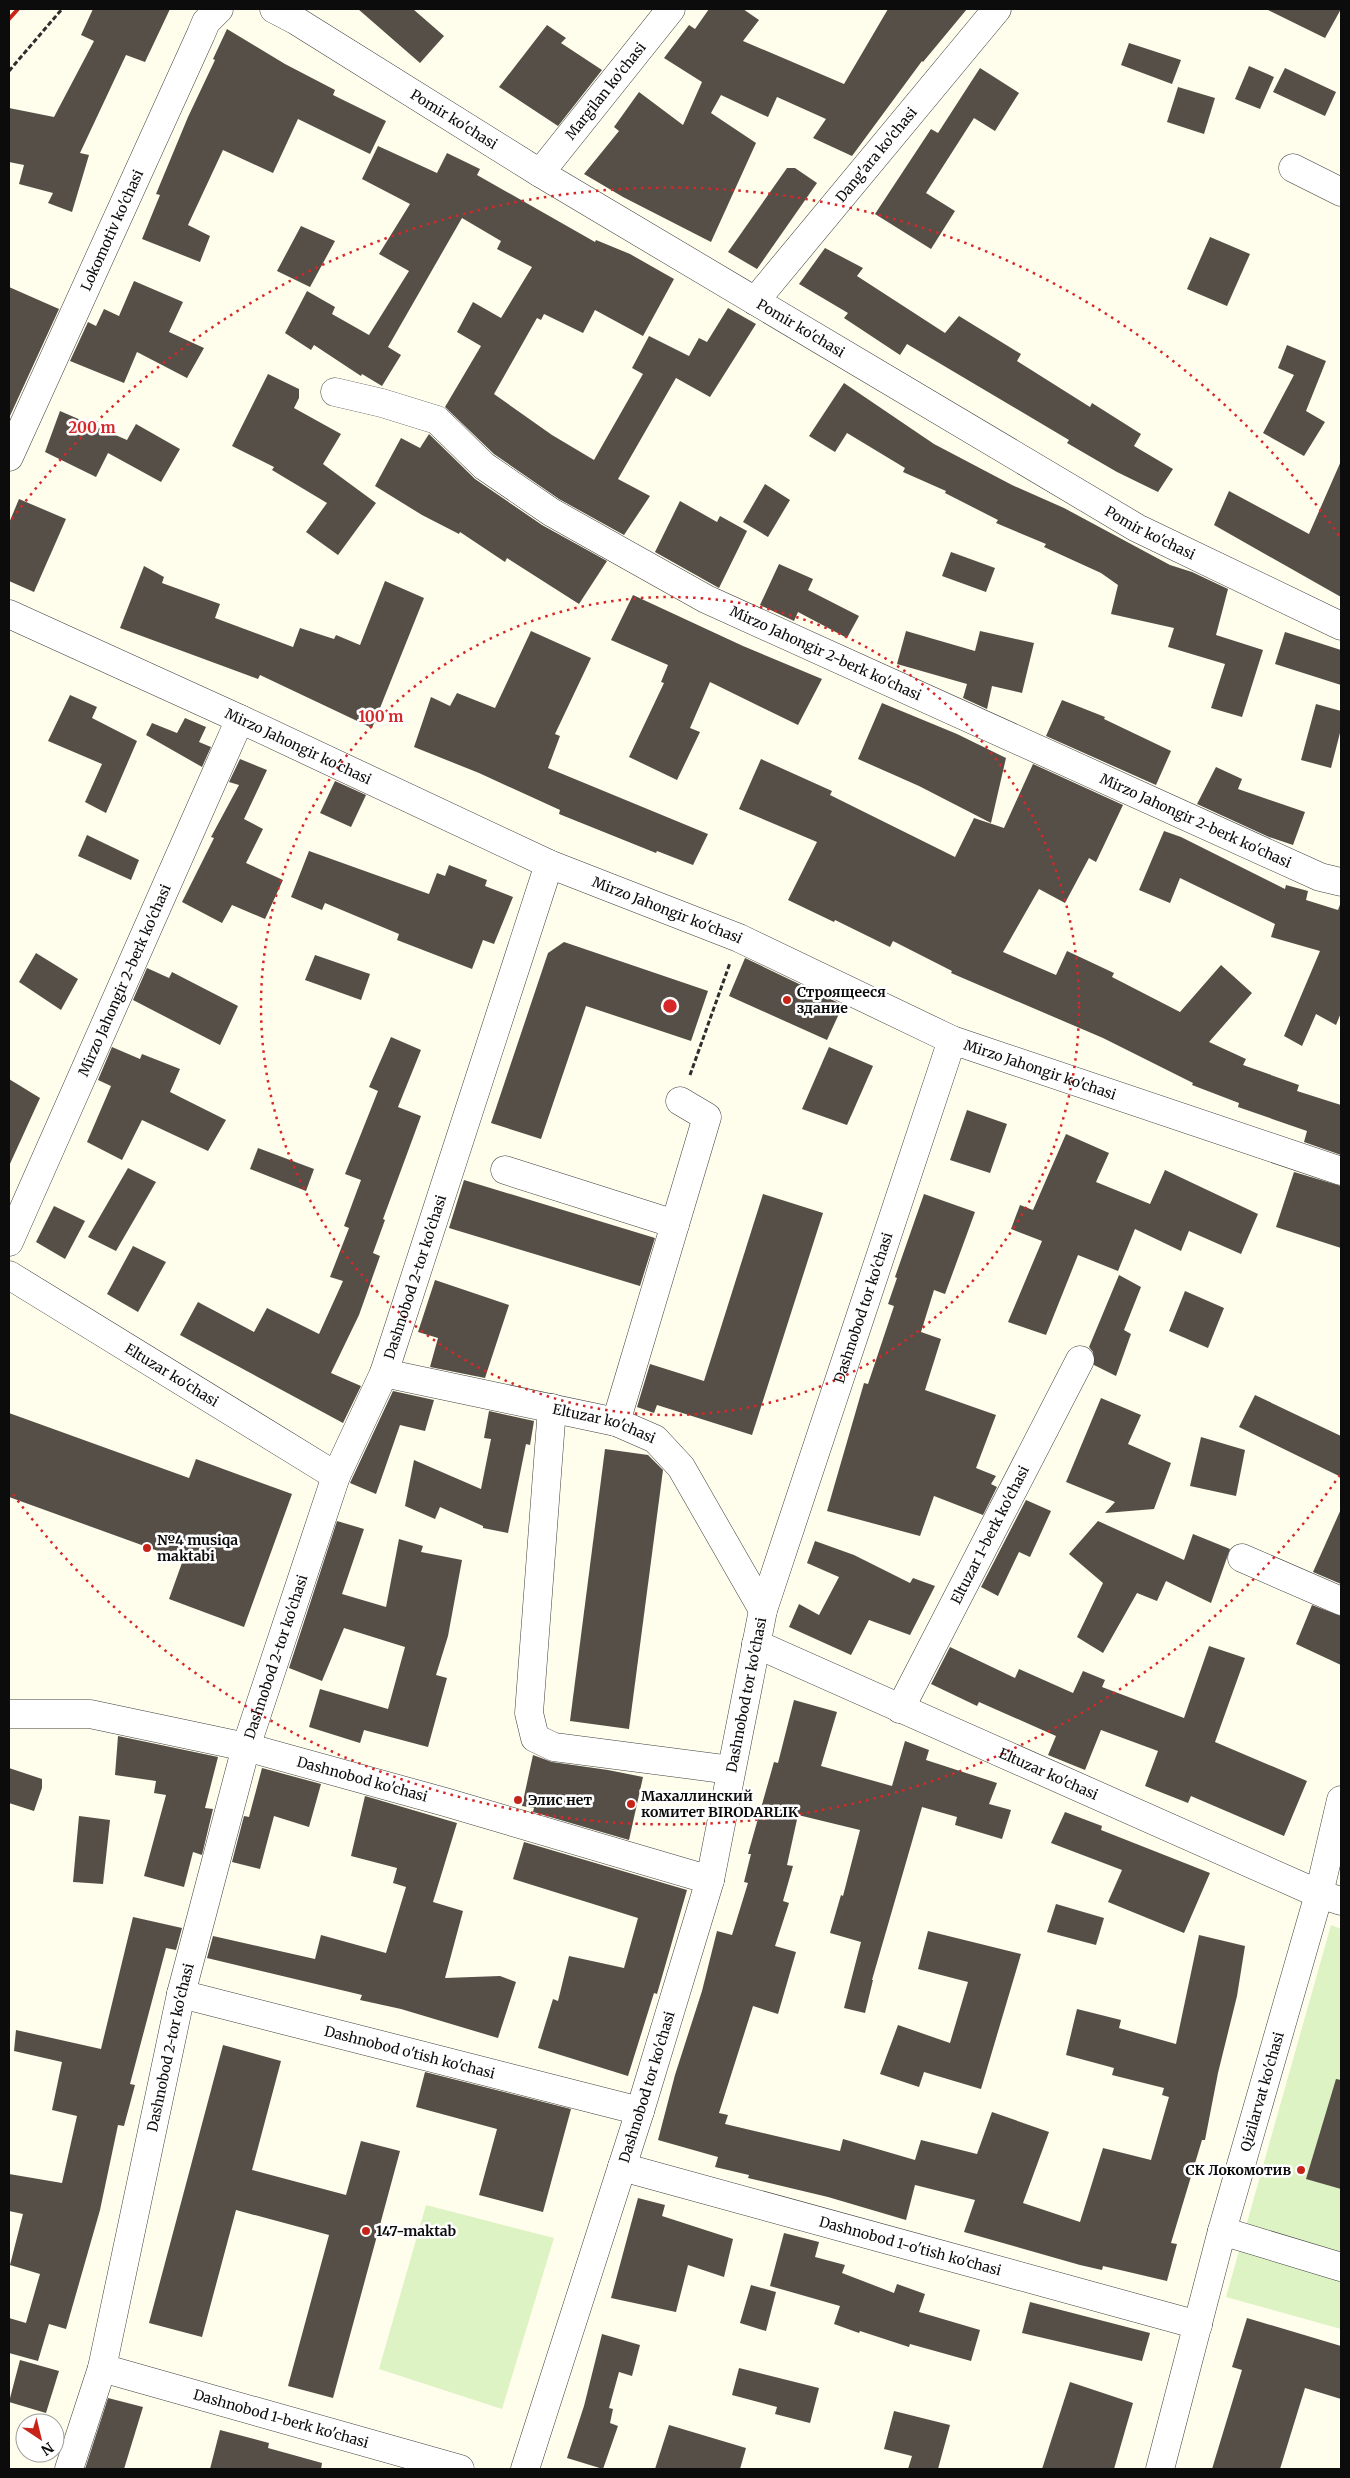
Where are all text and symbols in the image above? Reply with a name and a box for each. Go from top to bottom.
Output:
street label: Margilan ko'chasi [561,38,650,143]
street label: Pomir ko'chasi [407,85,501,153]
street label: Dang'ara ko'chasi [832,103,921,206]
street label: Lokomotiv ko'chasi [77,166,147,294]
street label: Pomir ko'chasi [754,295,848,361]
text: 200 m [68,418,116,437]
street label: Pomir ko'chasi [1102,502,1199,564]
street label: Mirzo Jahongir 2-berk ko'chasi [727,602,925,704]
street label: Mirzo Jahongir ko'chasi [222,704,375,789]
text: 100 m [359,707,403,726]
street label: Mirzo Jahongir 2-berk ko'chasi [1097,770,1294,872]
street label: Mirzo Jahongir ko'chasi [590,873,746,948]
street label: Mirzo Jahongir 2-berk ko'chasi [74,881,175,1079]
place label: Строящееся здание [797,983,886,1017]
marker: Строящееся здание [781,994,793,1006]
centre of rings [661,997,679,1015]
street label: Mirzo Jahongir ko'chasi [962,1036,1119,1104]
street label: Dashnobod 2-tor ko'chasi [380,1192,450,1362]
street label: Dashnobod tor ko'chasi [830,1230,897,1385]
street label: Eltuzar ko'chasi [122,1339,222,1411]
street label: Eltuzar ko'chasi [551,1400,659,1447]
street label: Eltuzar 1-berk ko'chasi [947,1462,1033,1607]
place label: №4 musiqa maktabi [157,1531,238,1565]
marker: №4 musiqa maktabi [141,1542,153,1554]
street label: Dashnobod 2-tor ko'chasi [240,1572,312,1741]
street label: Dashnobod tor ko'chasi [722,1615,770,1774]
street label: Eltuzar ko'chasi [996,1744,1101,1804]
street label: Dashnobod ko'chasi [295,1752,430,1806]
place label: Махаллинский комитет BIRODARLIK [641,1787,799,1821]
place label: Элис нет [528,1791,592,1809]
marker: Элис нет [512,1794,524,1806]
marker: Махаллинский комитет BIRODARLIK [625,1798,637,1810]
street label: Dashnobod 2-tor ko'chasi [143,1961,198,2133]
street label: Dashnobod tor ko'chasi [615,2009,679,2165]
street label: Dashnobod o'tish ko'chasi [322,2022,497,2083]
street label: Qizilarvat ko'chasi [1236,2029,1288,2154]
place label: СК Локомотив [1185,2161,1291,2179]
marker: СК Локомотив [1295,2164,1307,2176]
street label: Dashnobod 1-o'tish ko'chasi [817,2213,1004,2280]
place label: 147-maktab [376,2222,457,2240]
marker: 147-maktab [360,2225,372,2237]
street label: Dashnobod 1-berk ko'chasi [191,2385,371,2452]
north arrow [15,2413,65,2463]
text: N [38,2438,57,2459]

